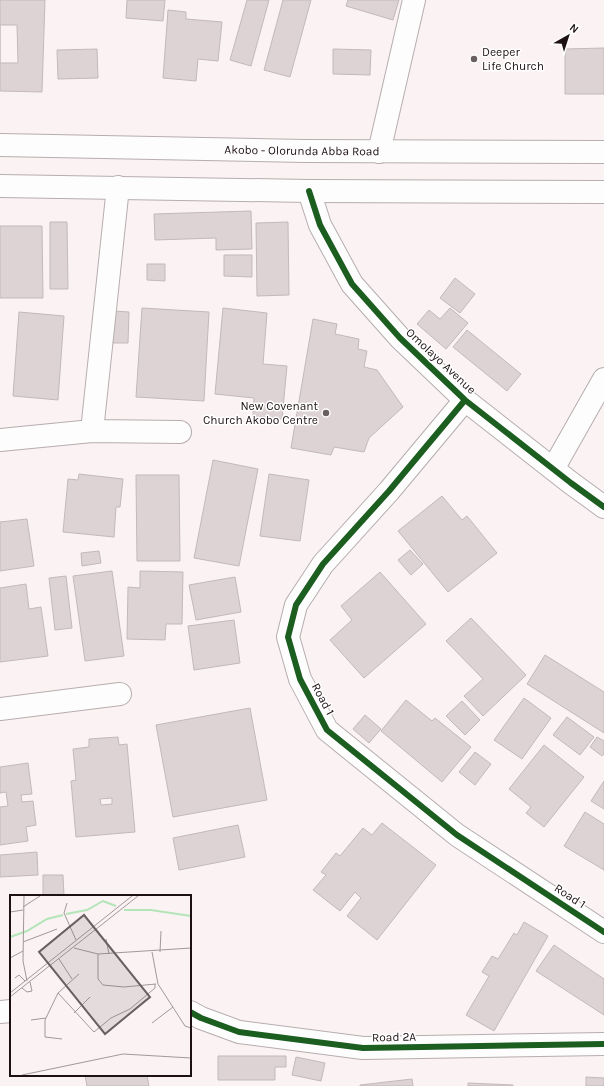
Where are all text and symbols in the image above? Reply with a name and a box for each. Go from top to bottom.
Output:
north arrow [548,16,588,56]
text: N [567,21,581,36]
place label: Deeper Life Church [482,45,544,73]
marker: Deeper Life Church [469,54,479,64]
street label: Akobo - Olorunda Abba Road [224,142,380,158]
street label: Omolayo Avenue [403,325,479,397]
place label: New Covenant Church Akobo Centre [203,399,318,427]
marker: New Covenant Church Akobo Centre [321,408,331,418]
street label: Road 1 [309,681,337,717]
street label: Road 1 [552,881,588,911]
inset map [10,895,191,1076]
street label: Road 2A [372,1030,416,1044]

